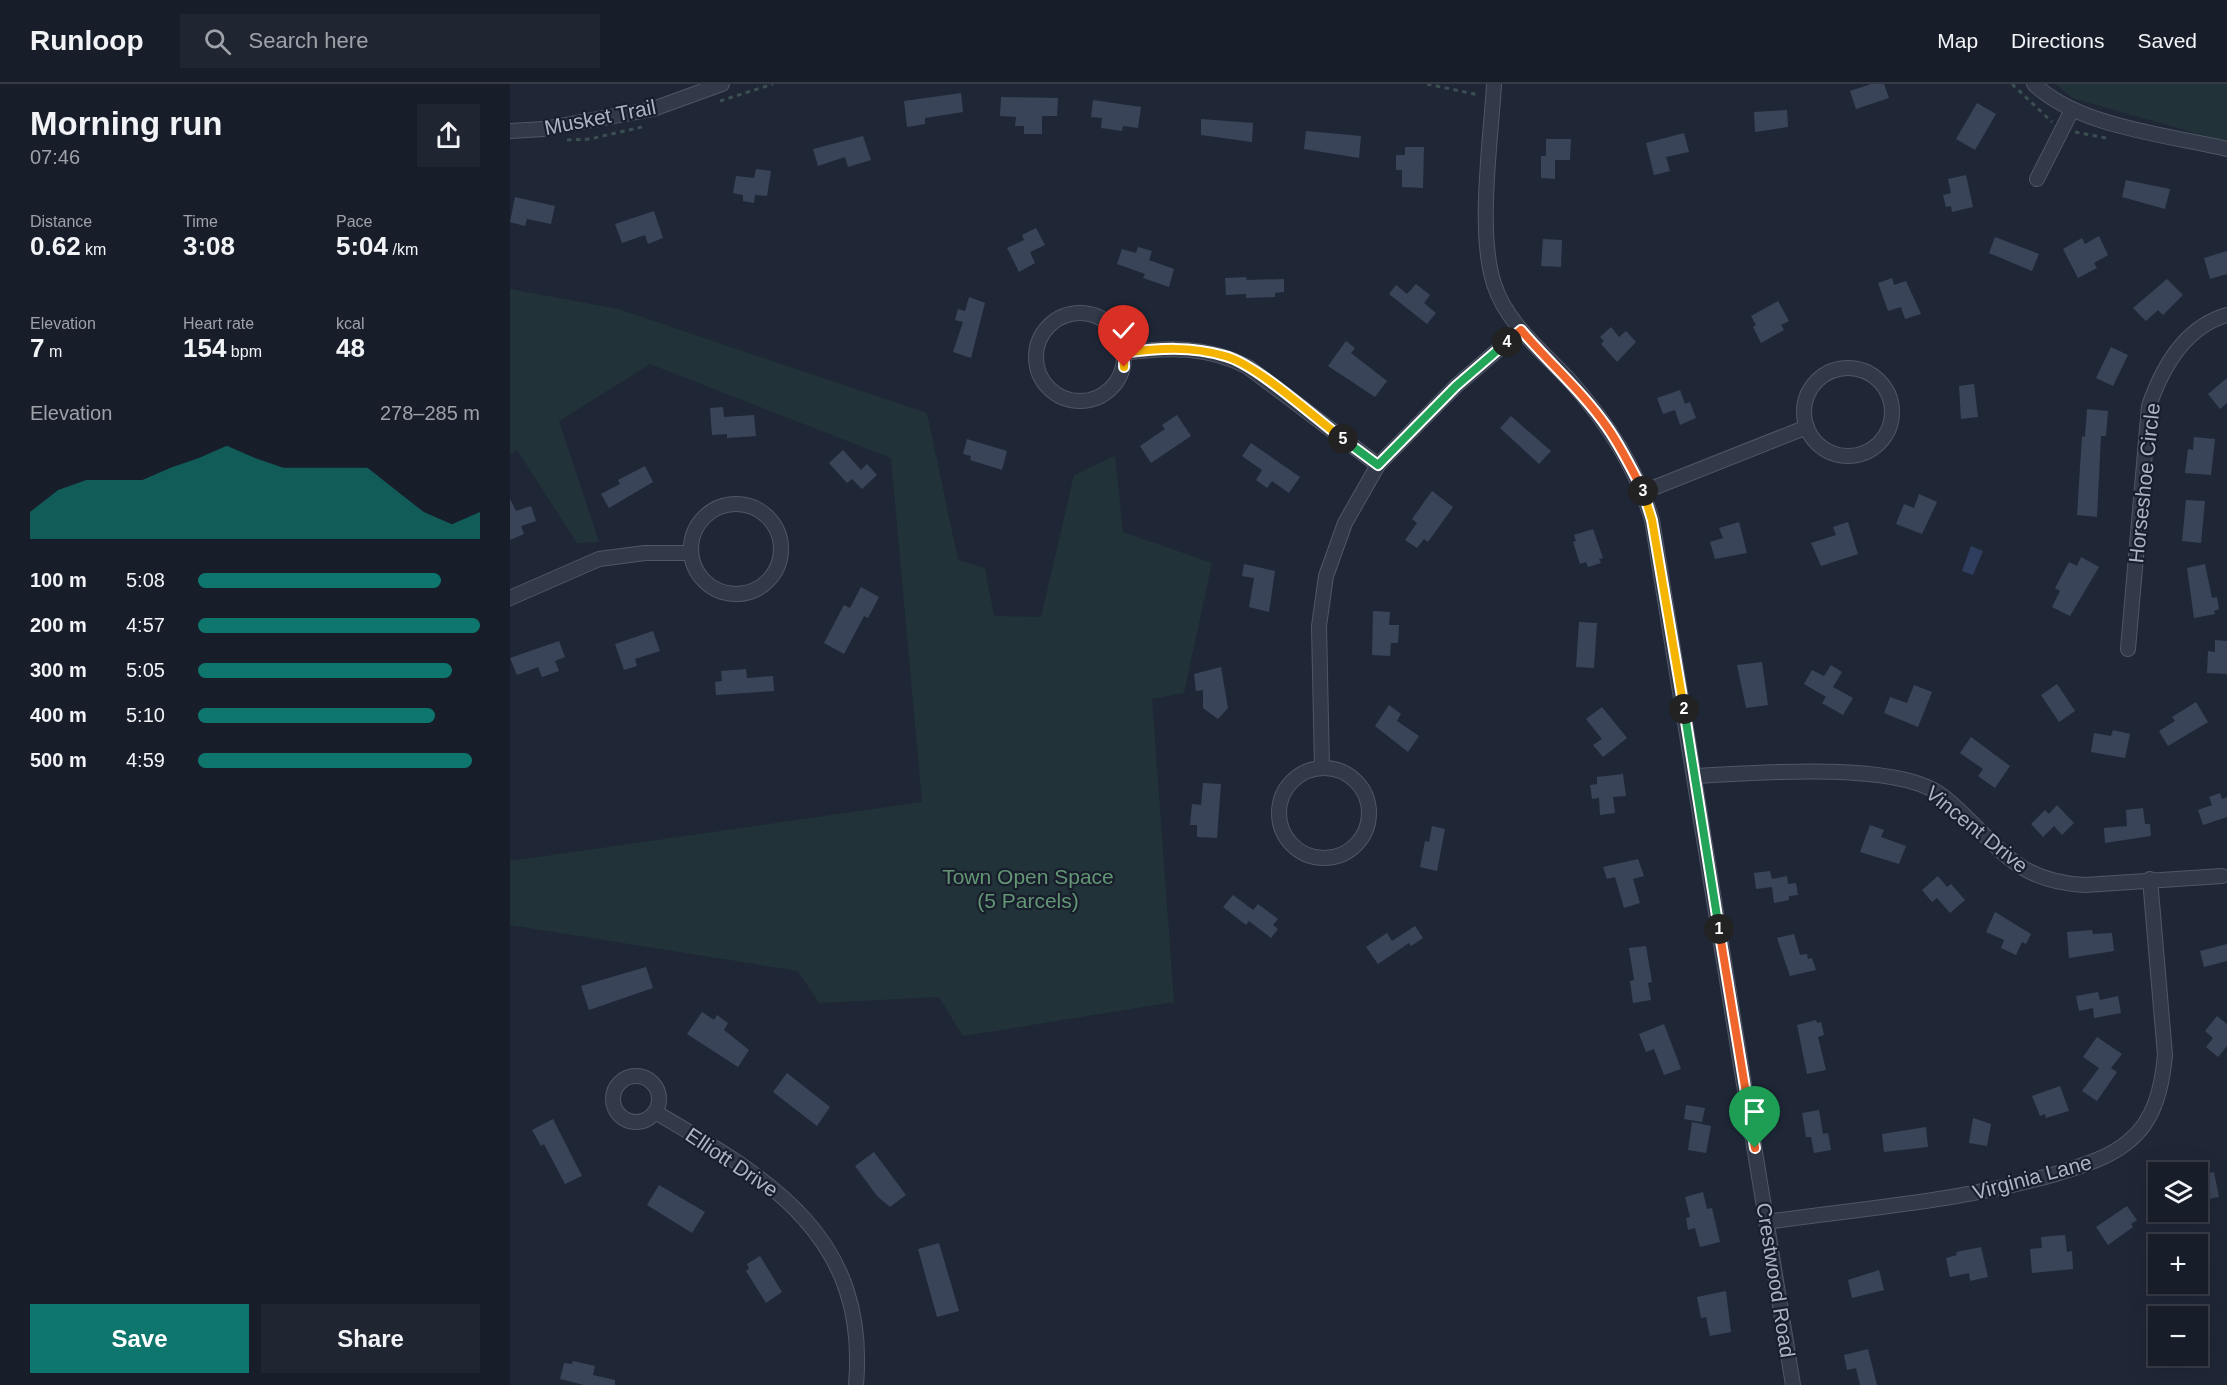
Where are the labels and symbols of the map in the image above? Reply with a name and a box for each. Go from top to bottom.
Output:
street label: Musket Trail [542,95,658,139]
pin [1098,305,1149,367]
pin: 4 [1492,327,1522,357]
street label: Horseshoe Circle [2124,402,2164,564]
pin: 5 [1328,424,1358,454]
pin: 3 [1628,476,1658,506]
pin: 2 [1669,694,1699,724]
street label: Vincent Drive [1921,781,2033,877]
park label: Town Open Space (5 Parcels) [942,865,1114,912]
pin: 1 [1704,914,1734,944]
pin [1729,1086,1780,1148]
street label: Elliott Drive [682,1123,782,1201]
street label: Virginia Lane [1970,1150,2094,1204]
street label: Crestwood Road [1752,1201,1800,1359]

